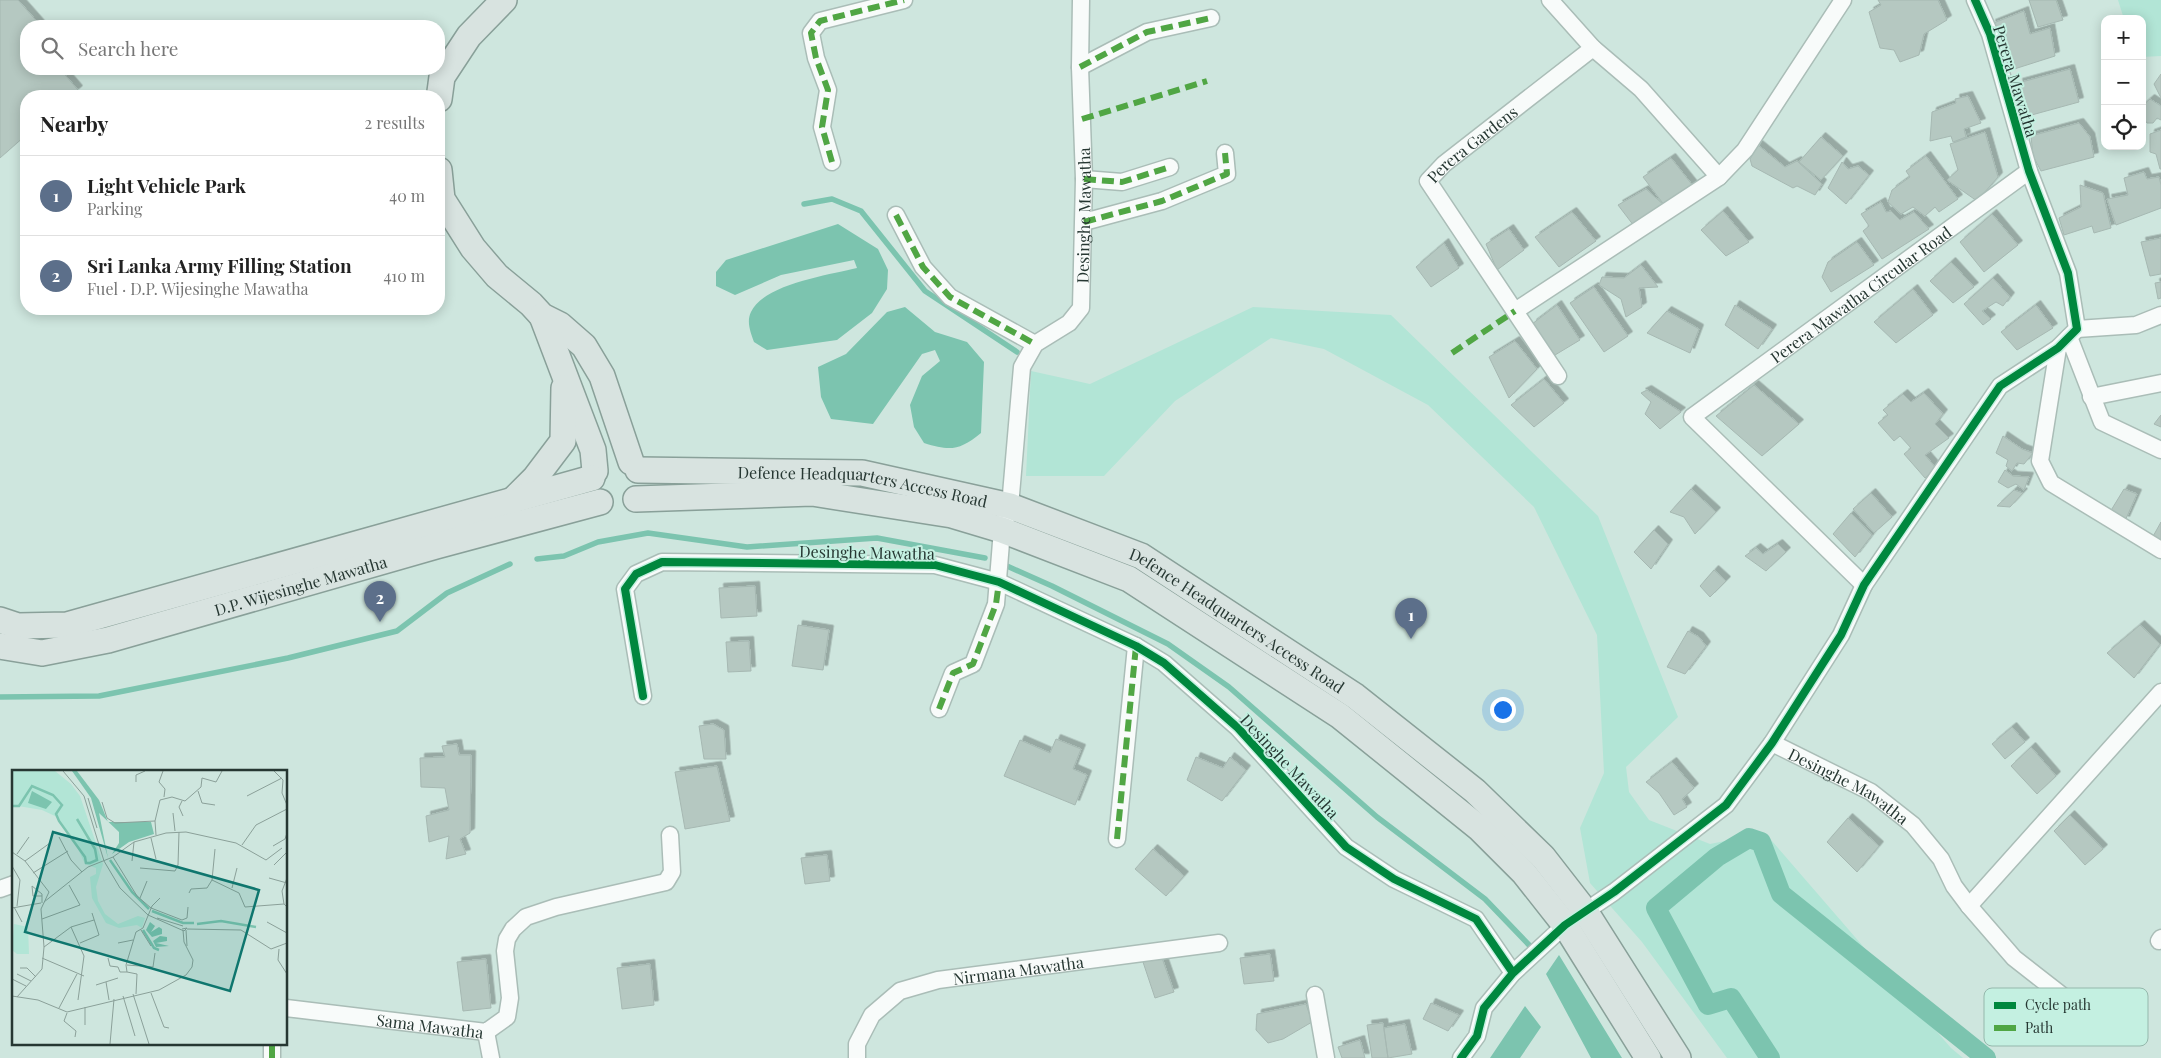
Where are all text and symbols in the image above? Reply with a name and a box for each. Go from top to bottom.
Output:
map controls [2101,15,2146,150]
button: + [2101,15,2146,60]
search box [20,20,445,75]
street label: Perera Mawatha [1989,22,2043,140]
icon: search [38,34,66,62]
text: Search here [78,35,178,61]
button: − [2101,60,2146,105]
street label: Perera Gardens [1422,100,1521,187]
button: locate [2101,105,2146,150]
text: Nearby [40,109,109,137]
text: 2 results [365,112,425,133]
street label: Desinghe Mawatha [1071,147,1095,284]
text: Light Vehicle Park [87,172,246,198]
text: 1 [53,185,59,206]
text: 40 m [389,185,425,206]
text: Parking [87,198,142,219]
street label: Perera Mawatha Circular Road [1766,221,1955,367]
text: Sri Lanka Army Filling Station [87,252,352,278]
text: 2 [52,265,60,286]
text: 410 m [383,265,425,286]
text: Fuel · D.P. Wijesinghe Mawatha [87,278,309,299]
street label: Defence Headquarters Access Road [737,461,990,511]
street label: Desinghe Mawatha [799,540,935,564]
street label: Defence Headquarters Access Road [1127,542,1349,697]
street label: D.P. Wijesinghe Mawatha [212,550,389,620]
pin: 2 [364,581,396,622]
pin: 1 [1395,598,1427,639]
your location [1490,697,1516,723]
street label: Desinghe Mawatha [1236,709,1344,823]
street label: Desinghe Mawatha [1785,742,1913,828]
inset map [12,770,288,1046]
street label: Nirmana Mawatha [952,950,1085,988]
legend [1984,988,2148,1046]
text: Cycle path [2025,995,2092,1014]
street label: Sama Mawatha [375,1008,485,1042]
text: Path [2025,1018,2054,1037]

